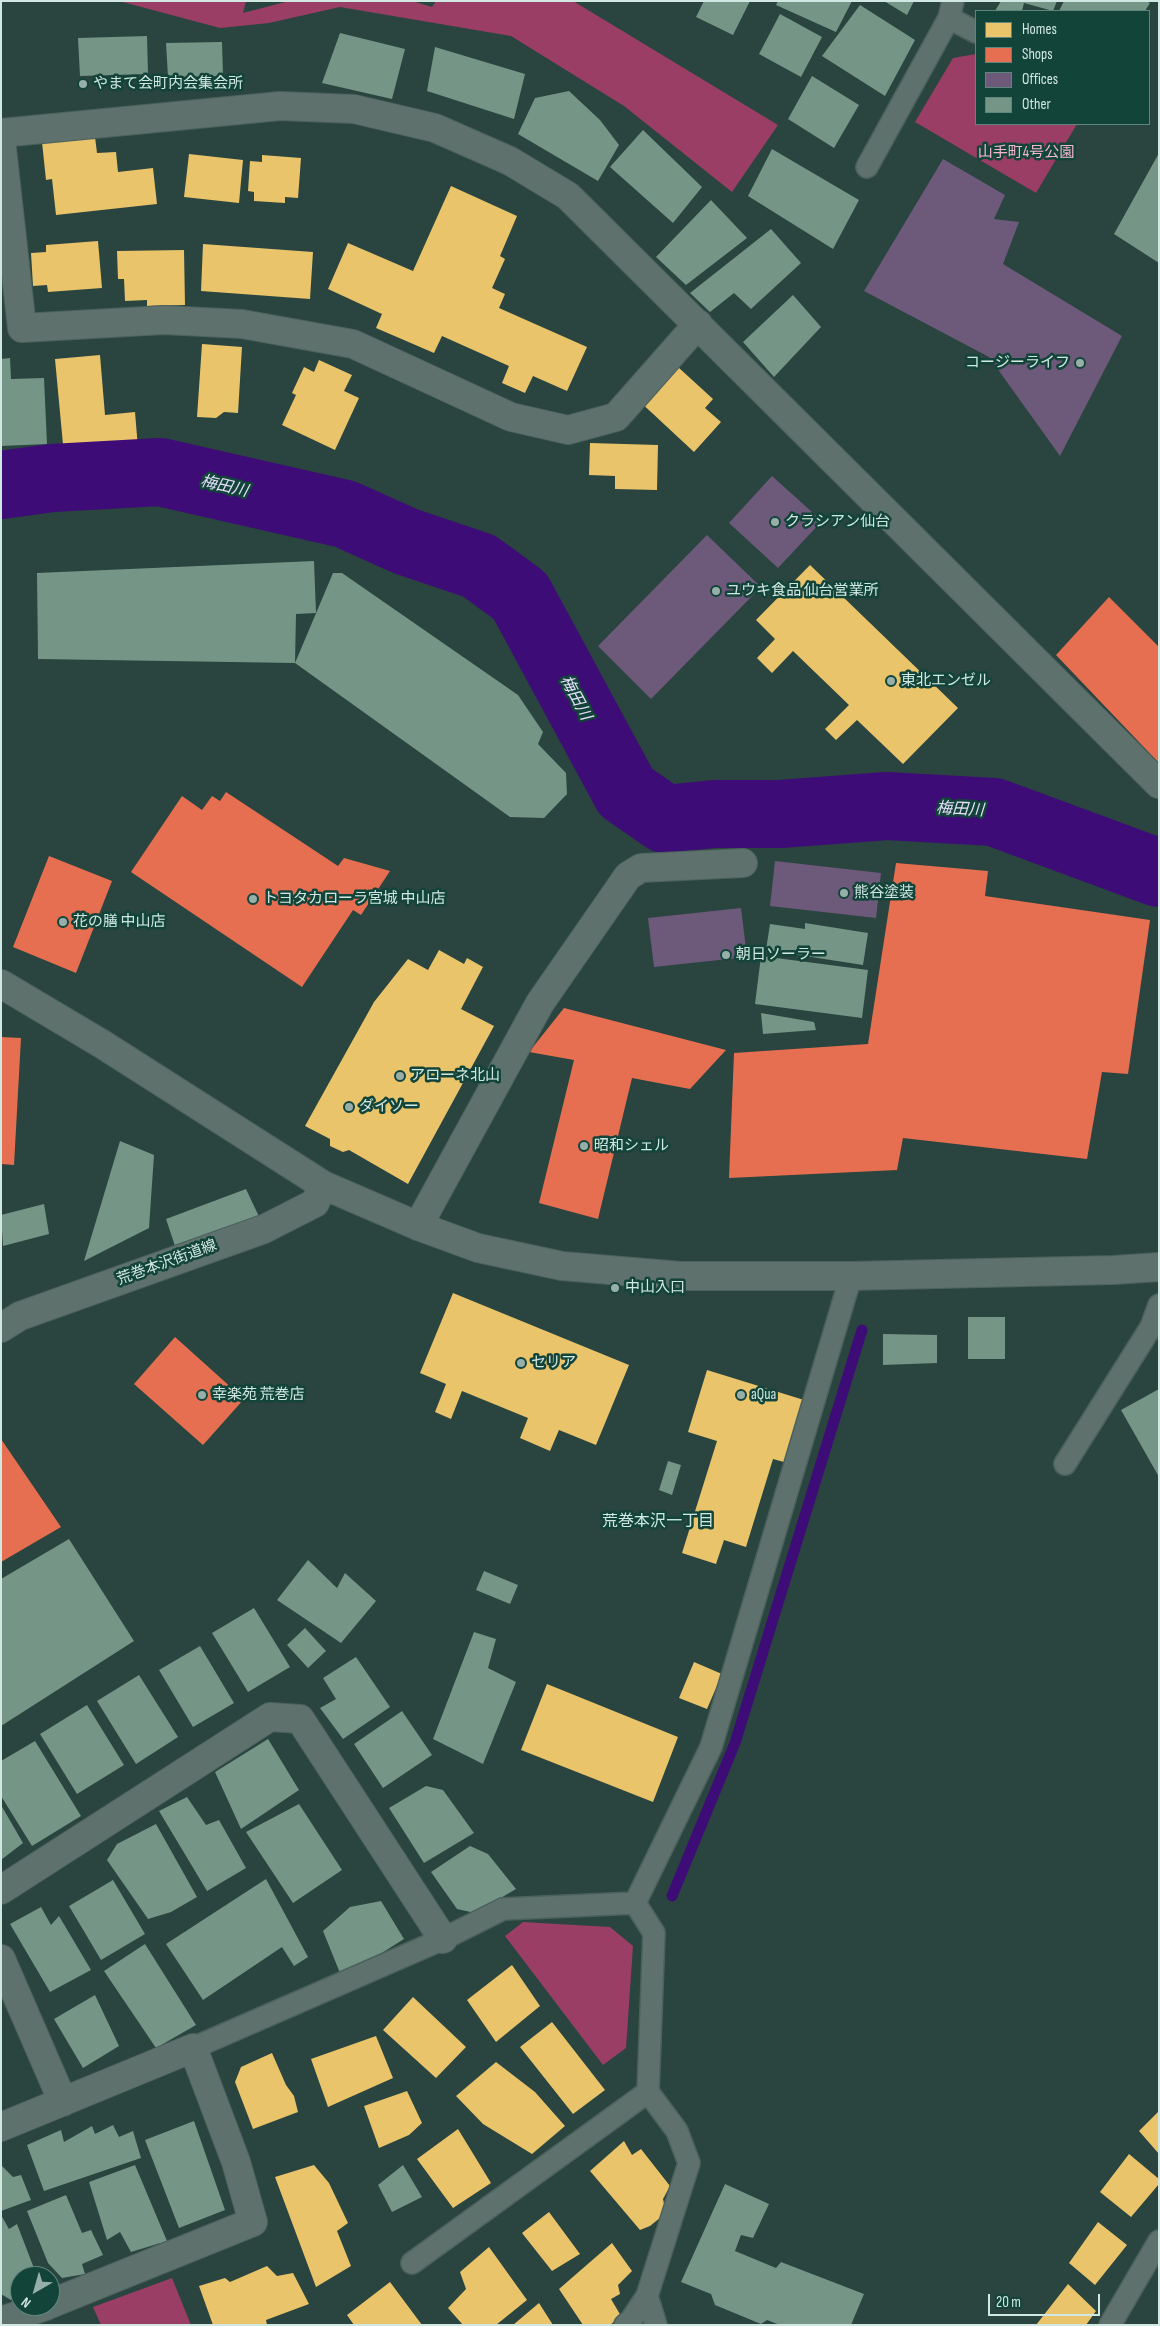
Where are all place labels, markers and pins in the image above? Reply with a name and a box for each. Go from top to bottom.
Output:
place label: やまて会町内会集会所 [93,75,243,93]
marker: やまて会町内会集会所 [77,78,89,90]
place label: コージーライフ [965,354,1070,372]
marker: コージーライフ [1074,357,1086,369]
place label: クラシアン仙台 [785,513,890,531]
marker: クラシアン仙台 [769,516,781,528]
place label: ユウキ食品 仙台営業所 [726,582,878,600]
marker: ユウキ食品 仙台営業所 [710,585,722,597]
place label: 東北エンゼル [901,672,991,690]
marker: 東北エンゼル [885,675,897,687]
place label: 熊谷塗装 [854,884,914,902]
marker: 熊谷塗装 [838,887,850,899]
place label: トヨタカローラ宮城 中山店 [263,890,445,908]
marker: トヨタカローラ宮城 中山店 [247,893,259,905]
place label: 花の膳 中山店 [73,913,165,931]
marker: 花の膳 中山店 [57,916,69,928]
place label: 朝日ソーラー [736,946,826,964]
marker: 朝日ソーラー [720,949,732,961]
place label: アローネ北山 [410,1067,500,1085]
marker: アローネ北山 [394,1070,406,1082]
place label: ダイソー [359,1098,419,1116]
marker: ダイソー [343,1101,355,1113]
place label: 昭和シェル [594,1137,669,1155]
marker: 昭和シェル [578,1140,590,1152]
place label: 中山入口 [625,1279,685,1297]
marker: 中山入口 [609,1282,621,1294]
place label: セリア [531,1354,576,1372]
marker: セリア [515,1357,527,1369]
place label: 幸楽苑 荒巻店 [212,1386,304,1404]
place label: aQua [751,1386,776,1404]
marker: 幸楽苑 荒巻店 [196,1389,208,1401]
marker: aQua [735,1389,747,1401]

